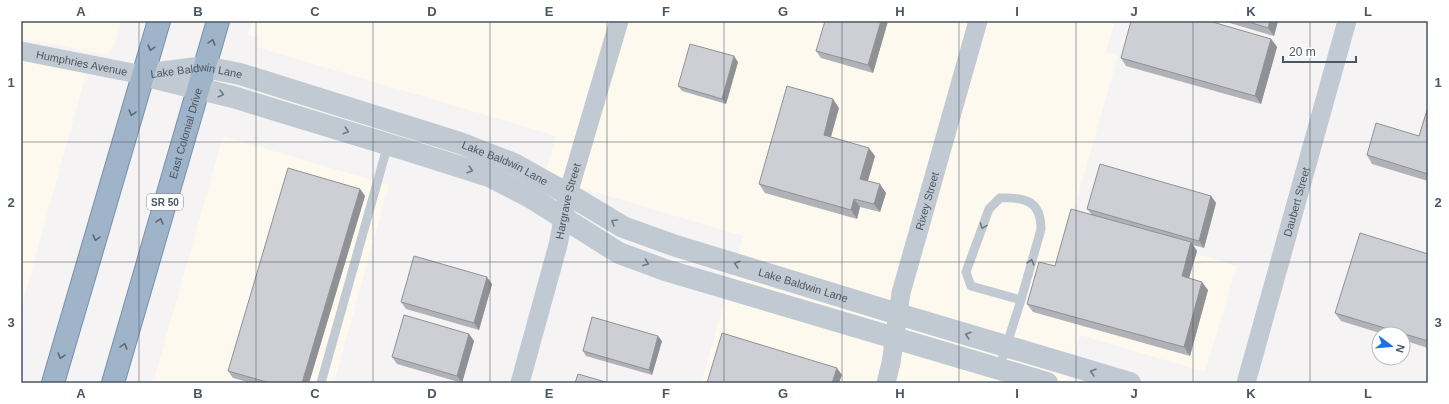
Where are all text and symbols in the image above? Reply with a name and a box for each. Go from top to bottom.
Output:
text: A [76,4,86,19]
text: B [193,4,203,19]
text: C [310,4,320,19]
text: D [427,4,437,19]
text: E [545,4,554,19]
text: F [662,4,670,19]
text: G [778,4,788,19]
text: H [895,4,905,19]
text: I [1015,4,1019,19]
text: J [1130,4,1138,19]
text: K [1246,4,1256,19]
text: L [1364,4,1372,19]
scale bar [1283,38,1356,64]
one-way arrow [207,39,216,46]
one-way arrow [147,44,156,51]
text: 20 m [1289,45,1316,59]
street label: Humphries Avenue [35,48,129,78]
street label: Lake Baldwin Lane [150,61,243,80]
text: 1 [7,75,15,90]
text: 1 [1434,75,1442,90]
street label: East Colonial Drive [167,87,204,180]
one-way arrow [218,90,225,98]
one-way arrow [128,109,137,116]
one-way arrow [342,126,349,135]
street label: Lake Baldwin Lane [460,138,550,188]
street label: Hargrave Street [553,162,583,240]
one-way arrow [466,165,473,174]
street label: Daubert Street [1281,166,1312,238]
street label: Rixey Street [913,170,941,231]
road number: SR 50 [147,194,183,210]
text: 2 [7,195,15,210]
text: 2 [1434,195,1442,210]
one-way arrow [155,217,164,224]
one-way arrow [611,219,618,227]
one-way arrow [979,223,988,230]
one-way arrow [92,234,101,241]
one-way arrow [643,258,650,266]
one-way arrow [1026,259,1035,266]
one-way arrow [734,261,741,269]
street label: Lake Baldwin Lane [757,266,849,304]
text: 3 [7,315,15,330]
text: 3 [1434,315,1442,330]
north arrow [1371,326,1411,366]
one-way arrow [965,331,972,340]
one-way arrow [119,342,128,349]
text: N [1394,343,1407,354]
one-way arrow [57,352,66,359]
one-way arrow [1090,368,1097,377]
text: A [76,386,86,401]
text: B [193,386,203,401]
text: C [310,386,320,401]
text: D [427,386,437,401]
text: E [545,386,554,401]
text: F [662,386,670,401]
text: G [778,386,788,401]
text: H [895,386,905,401]
text: I [1015,386,1019,401]
text: J [1130,386,1138,401]
text: K [1246,386,1256,401]
text: L [1364,386,1372,401]

